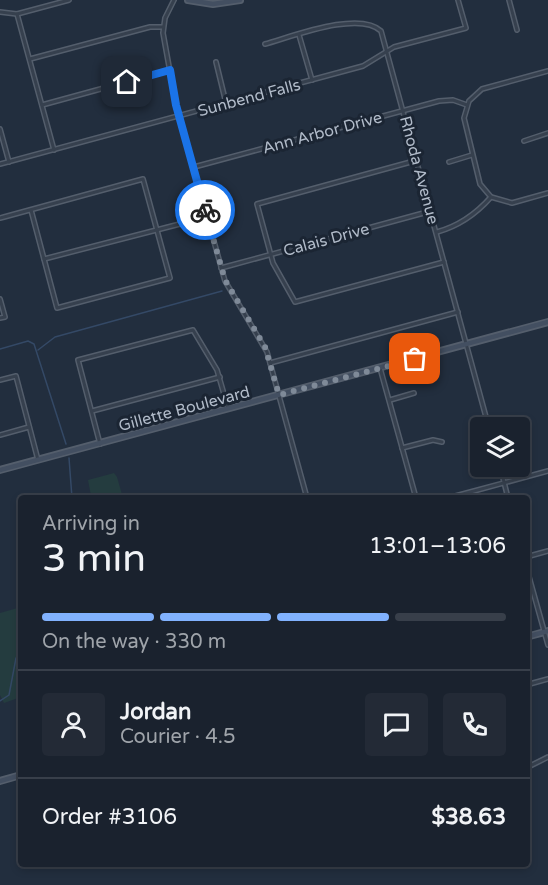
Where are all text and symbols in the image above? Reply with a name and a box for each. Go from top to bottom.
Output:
pin [101,56,152,107]
icon: home [110,65,143,98]
street label: Sunbend Falls [196,75,303,121]
street label: Ann Arbor Drive [260,107,384,159]
street label: Rhoda Avenue [395,114,443,227]
courier [175,180,235,240]
icon: bike [189,194,222,227]
street label: Calais Drive [281,219,372,261]
pin [389,333,440,384]
icon: bag [398,342,431,375]
street label: Gillette Boulevard [116,382,252,436]
map controls [470,417,530,477]
button: layers [470,417,530,477]
text: Arriving in [42,512,140,536]
text: 13:01–13:06 [369,533,506,559]
text: 3 min [42,535,146,582]
text: On the way · 330 m [42,630,226,654]
button: person [42,693,105,756]
button: chat [365,693,428,756]
button: phone [443,693,506,756]
text: Jordan [120,699,191,725]
text: Courier · 4.5 [120,725,235,749]
text: Order #3106 [42,804,177,830]
text: $38.63 [431,804,506,830]

